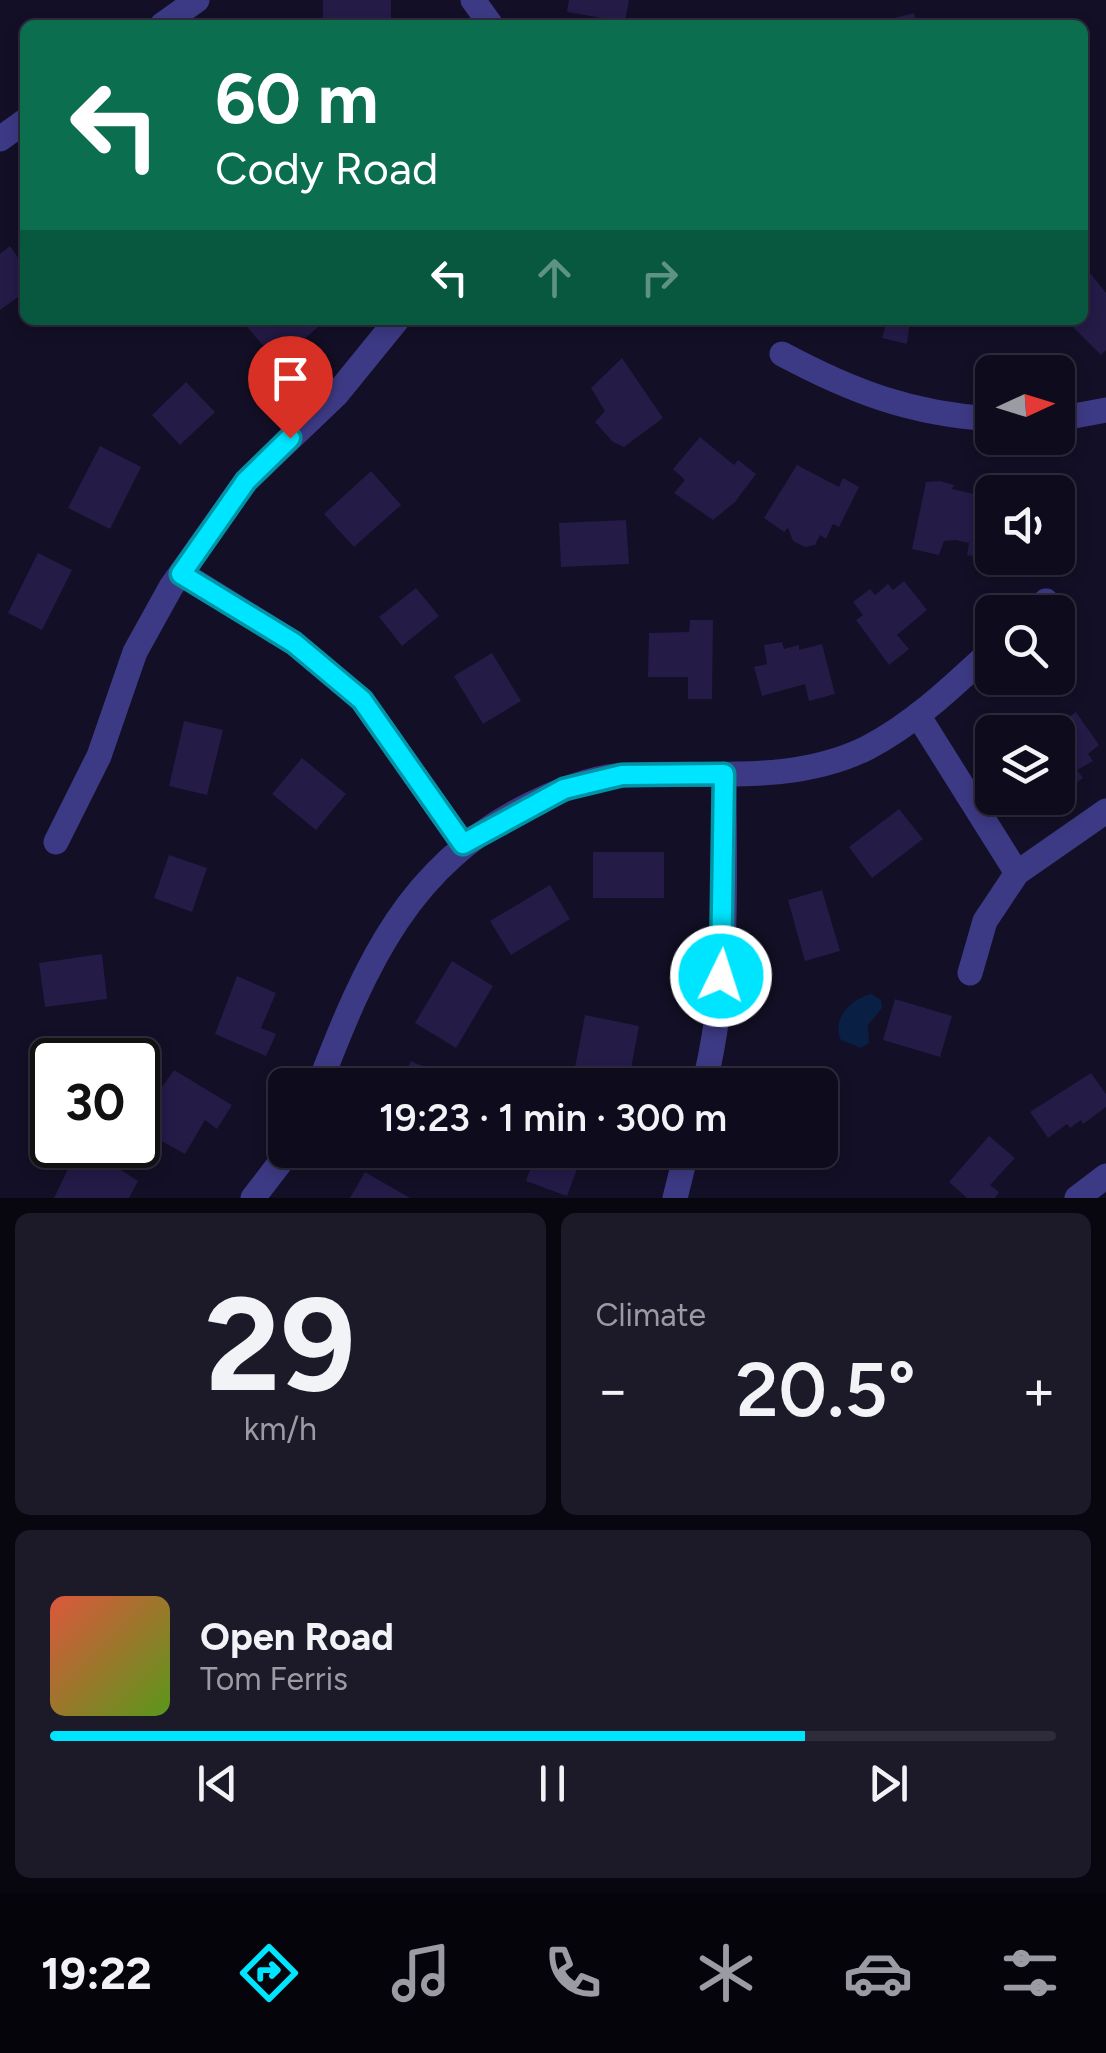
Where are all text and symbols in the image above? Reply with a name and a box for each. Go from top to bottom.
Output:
text: 60 m [215,56,379,141]
icon: left [50,60,180,190]
text: Cody Road [215,141,438,195]
icon: left [422,250,477,305]
icon: ahead [527,250,582,305]
icon: right [632,250,687,305]
pin [248,336,333,439]
icon: arrive [263,351,318,406]
north arrow [975,355,1075,455]
map controls [975,355,1075,815]
button: sound [975,475,1075,575]
button: search [975,595,1075,695]
button: layers [975,715,1075,815]
position arrow [669,924,773,1028]
speed limit sign: 30 [30,1038,160,1168]
text: 19:23 · 1 min · 300 m [379,1095,727,1141]
text: 29 [205,1267,356,1423]
text: Climate [596,1296,706,1334]
text: 20.5° [736,1345,916,1435]
text: − [596,1357,630,1423]
text: + [1022,1357,1056,1423]
text: km/h [244,1410,317,1448]
text: Open Road [200,1614,394,1660]
text: Tom Ferris [200,1660,348,1698]
icon: previous [190,1756,245,1811]
icon: pause [525,1756,580,1811]
icon: next [861,1756,916,1811]
icon: directions [234,1938,304,2008]
icon: music [386,1938,456,2008]
icon: phone [538,1938,608,2008]
icon: climate [691,1938,761,2008]
icon: car [843,1938,913,2008]
icon: filters [995,1938,1065,2008]
text: 19:22 [41,1946,152,2000]

